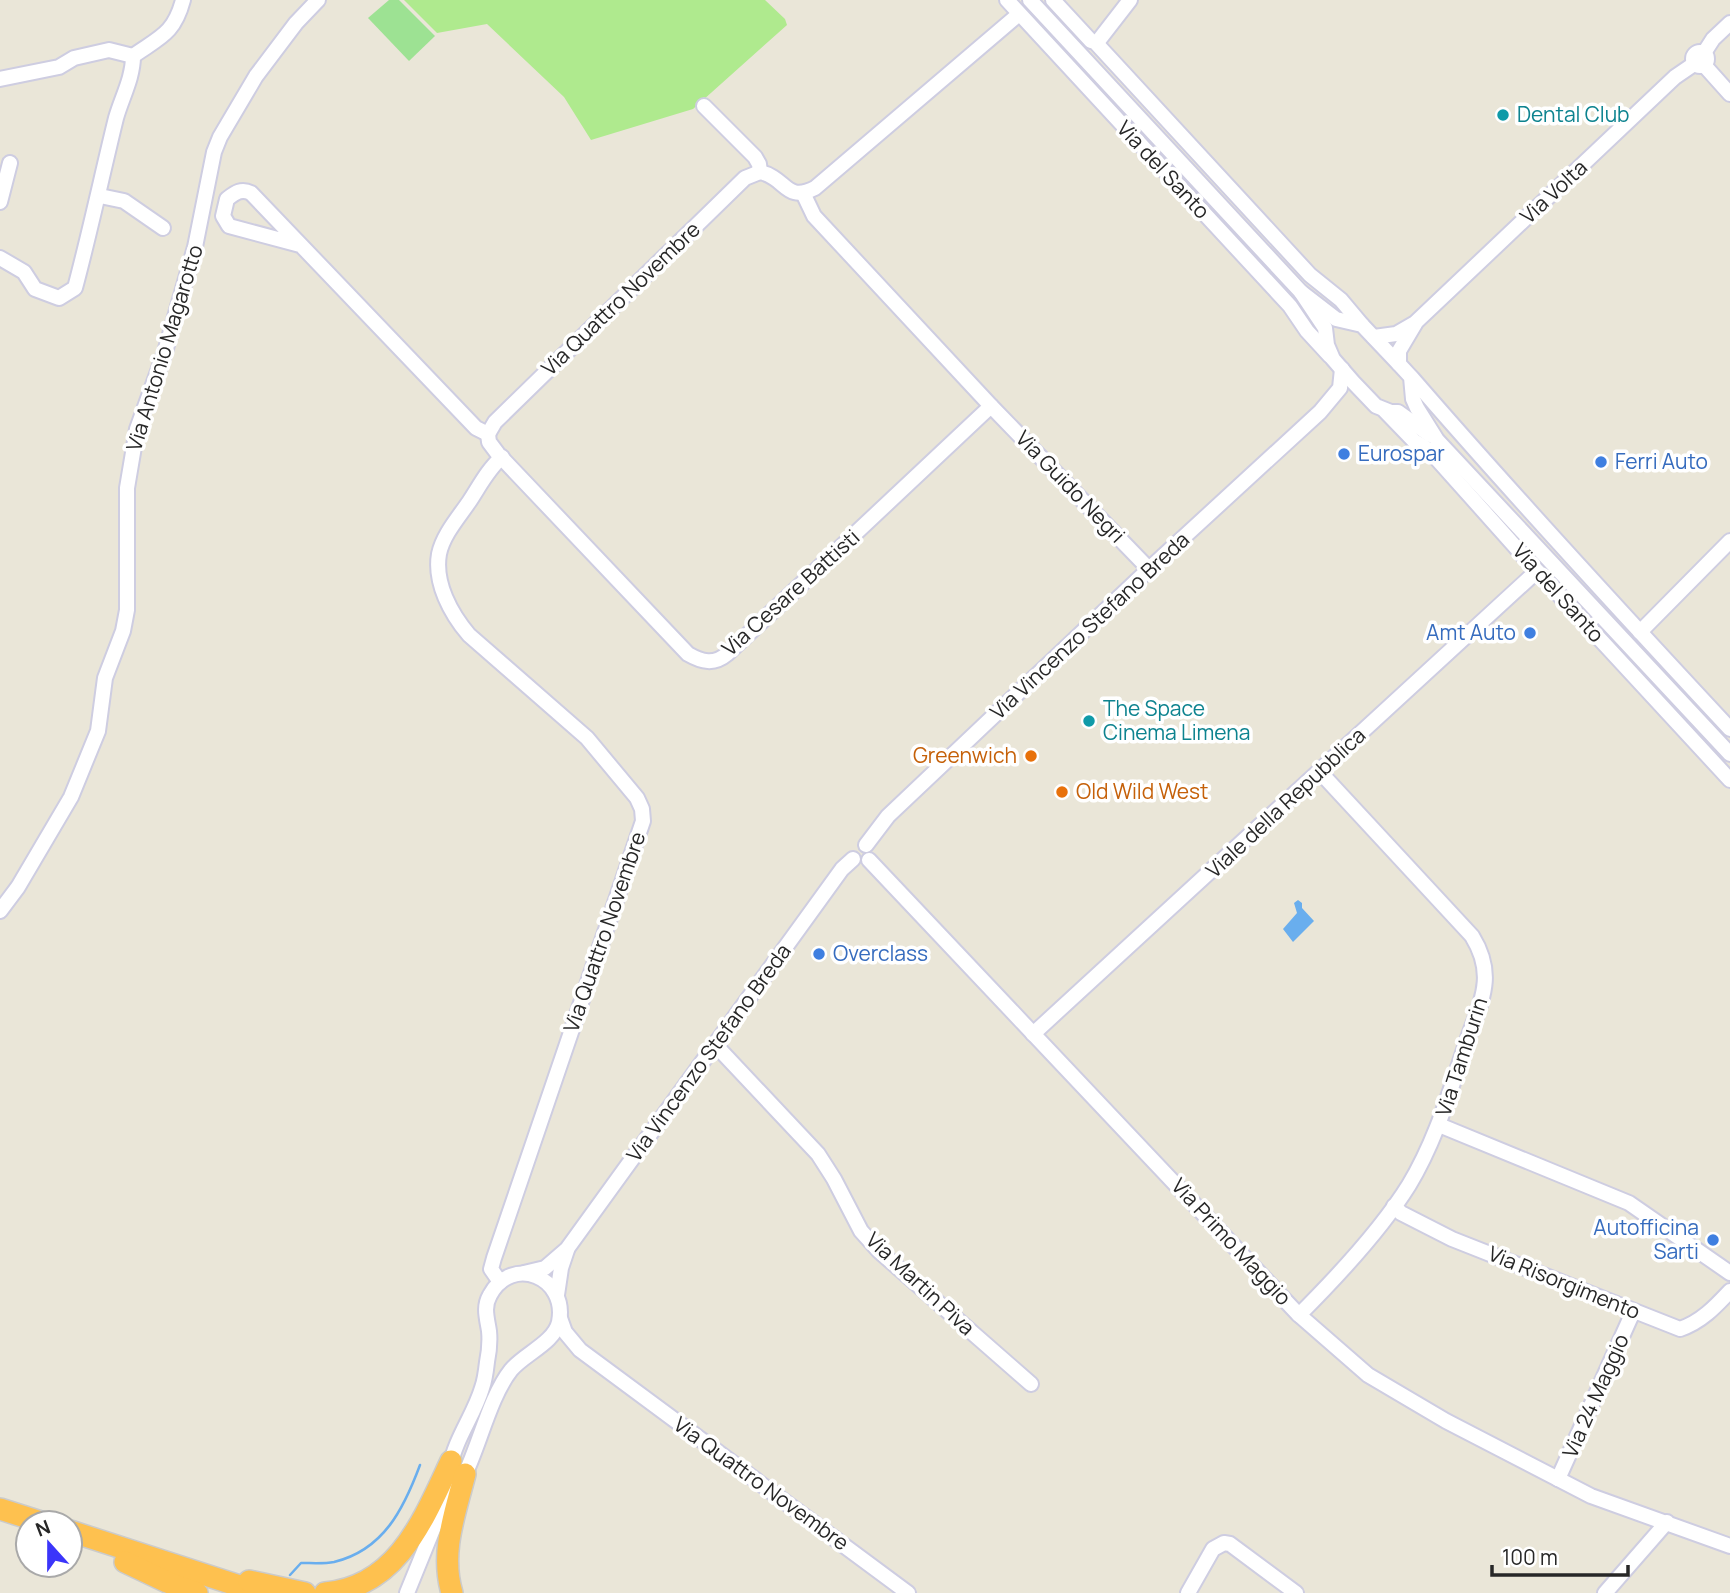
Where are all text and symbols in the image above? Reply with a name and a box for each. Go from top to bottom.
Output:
place label: Dental Club [1517,100,1630,128]
marker: Dental Club [1495,107,1511,123]
street label: Via del Santo [1111,114,1216,224]
street label: Via Volta [1514,153,1593,229]
street label: Via Quattro Novembre [535,215,706,381]
street label: Via Antonio Magarotto [119,241,209,454]
street label: Via Guido Negri [1010,424,1131,548]
place label: Eurospar [1358,439,1445,467]
marker: Eurospar [1336,446,1352,462]
place label: Ferri Auto [1615,447,1708,475]
marker: Ferri Auto [1593,454,1609,470]
street label: Via Cesare Battisti [715,523,865,662]
street label: Via Vincenzo Stefano Breda [984,525,1195,725]
street label: Via del Santo [1507,537,1611,648]
place label: Amt Auto [1426,618,1516,646]
marker: Amt Auto [1522,625,1538,641]
place label: The Space Cinema Limena [1103,694,1250,746]
marker: The Space Cinema Limena [1081,713,1097,729]
street label: Viale della Repubblica [1199,721,1371,884]
place label: Greenwich [913,741,1017,769]
marker: Greenwich [1023,748,1039,764]
place label: Old Wild West [1076,777,1209,805]
marker: Old Wild West [1054,784,1070,800]
street label: Via Quattro Novembre [557,828,652,1036]
street label: Via Vincenzo Stefano Breda [620,938,797,1167]
place label: Overclass [833,939,928,967]
marker: Overclass [811,946,827,962]
street label: Via Tamburin [1429,994,1493,1120]
street label: Via Primo Maggio [1166,1172,1298,1311]
place label: Autofficina Sarti [1593,1213,1699,1265]
street label: Via Martin Piva [860,1226,981,1341]
marker: Autofficina Sarti [1705,1232,1721,1248]
street label: Via Risorgimento [1484,1239,1645,1325]
street label: Via 24 Maggio [1555,1329,1635,1462]
street label: Via Quattro Novembre [668,1410,855,1556]
north arrow [14,1509,84,1579]
text: N [32,1514,54,1543]
scale bar [1492,1534,1628,1578]
text: 100 m [1502,1543,1558,1571]

